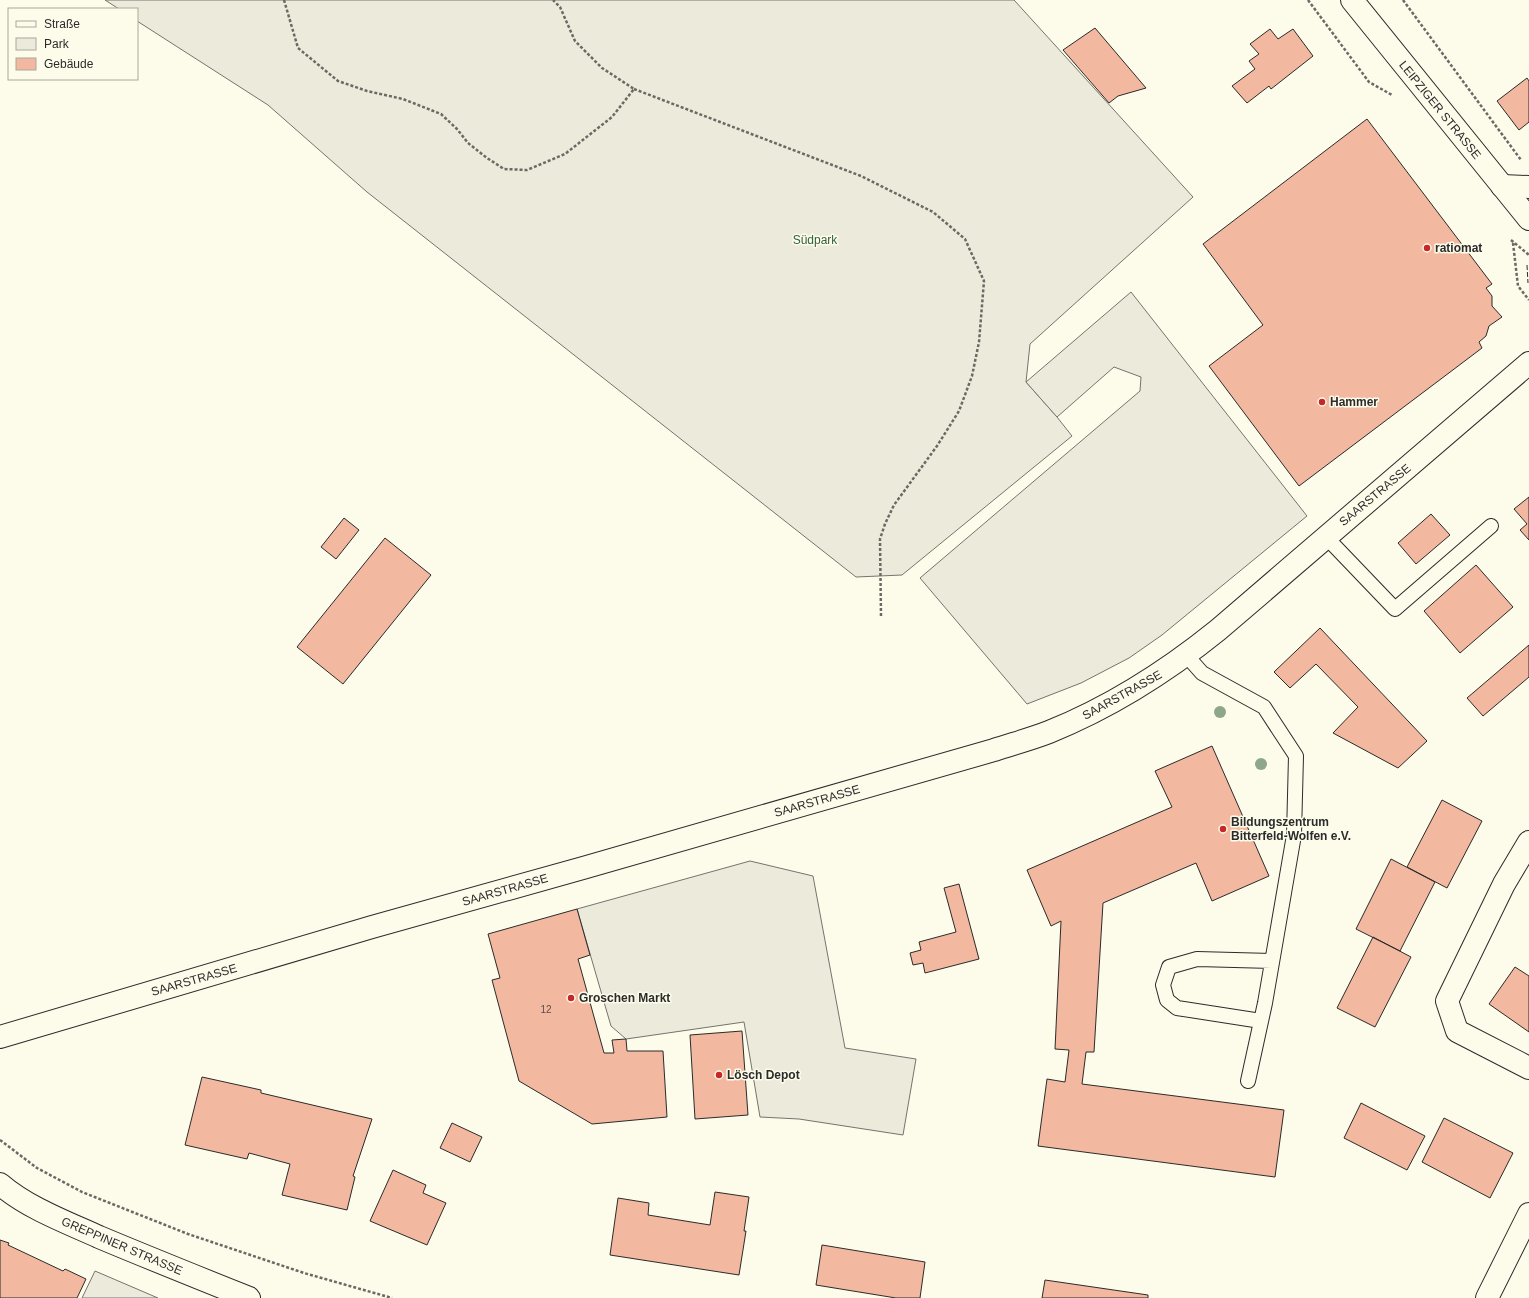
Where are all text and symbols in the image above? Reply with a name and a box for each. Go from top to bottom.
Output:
legend [8,8,138,80]
text: Straße [44,17,80,31]
text: Park [44,37,70,51]
text: Gebäude [44,57,94,71]
street label: LEIPZIGER STRASSE [1396,58,1484,162]
park label: Südpark [793,233,838,247]
place label: ratiomat [1435,241,1482,255]
marker: ratiomat [1422,243,1432,253]
place label: Hammer [1330,395,1378,409]
marker: Hammer [1317,397,1327,407]
street label: SAARSTRASSE [1337,461,1413,529]
street label: SAARSTRASSE [1080,667,1164,723]
street label: SAARSTRASSE [772,782,862,820]
place label: Bildungszentrum Bitterfeld-Wolfen e.V. [1231,815,1351,843]
marker: Bildungszentrum Bitterfeld-Wolfen e.V. [1218,824,1228,834]
street label: SAARSTRASSE [460,871,550,909]
street label: SAARSTRASSE [149,961,239,999]
place label: Groschen Markt [579,991,670,1005]
marker: Groschen Markt [566,993,576,1003]
house number: 12 [540,1004,552,1015]
place label: Lösch Depot [727,1068,800,1082]
marker: Lösch Depot [714,1070,724,1080]
street label: GREPPINER STRASSE [59,1214,185,1278]

